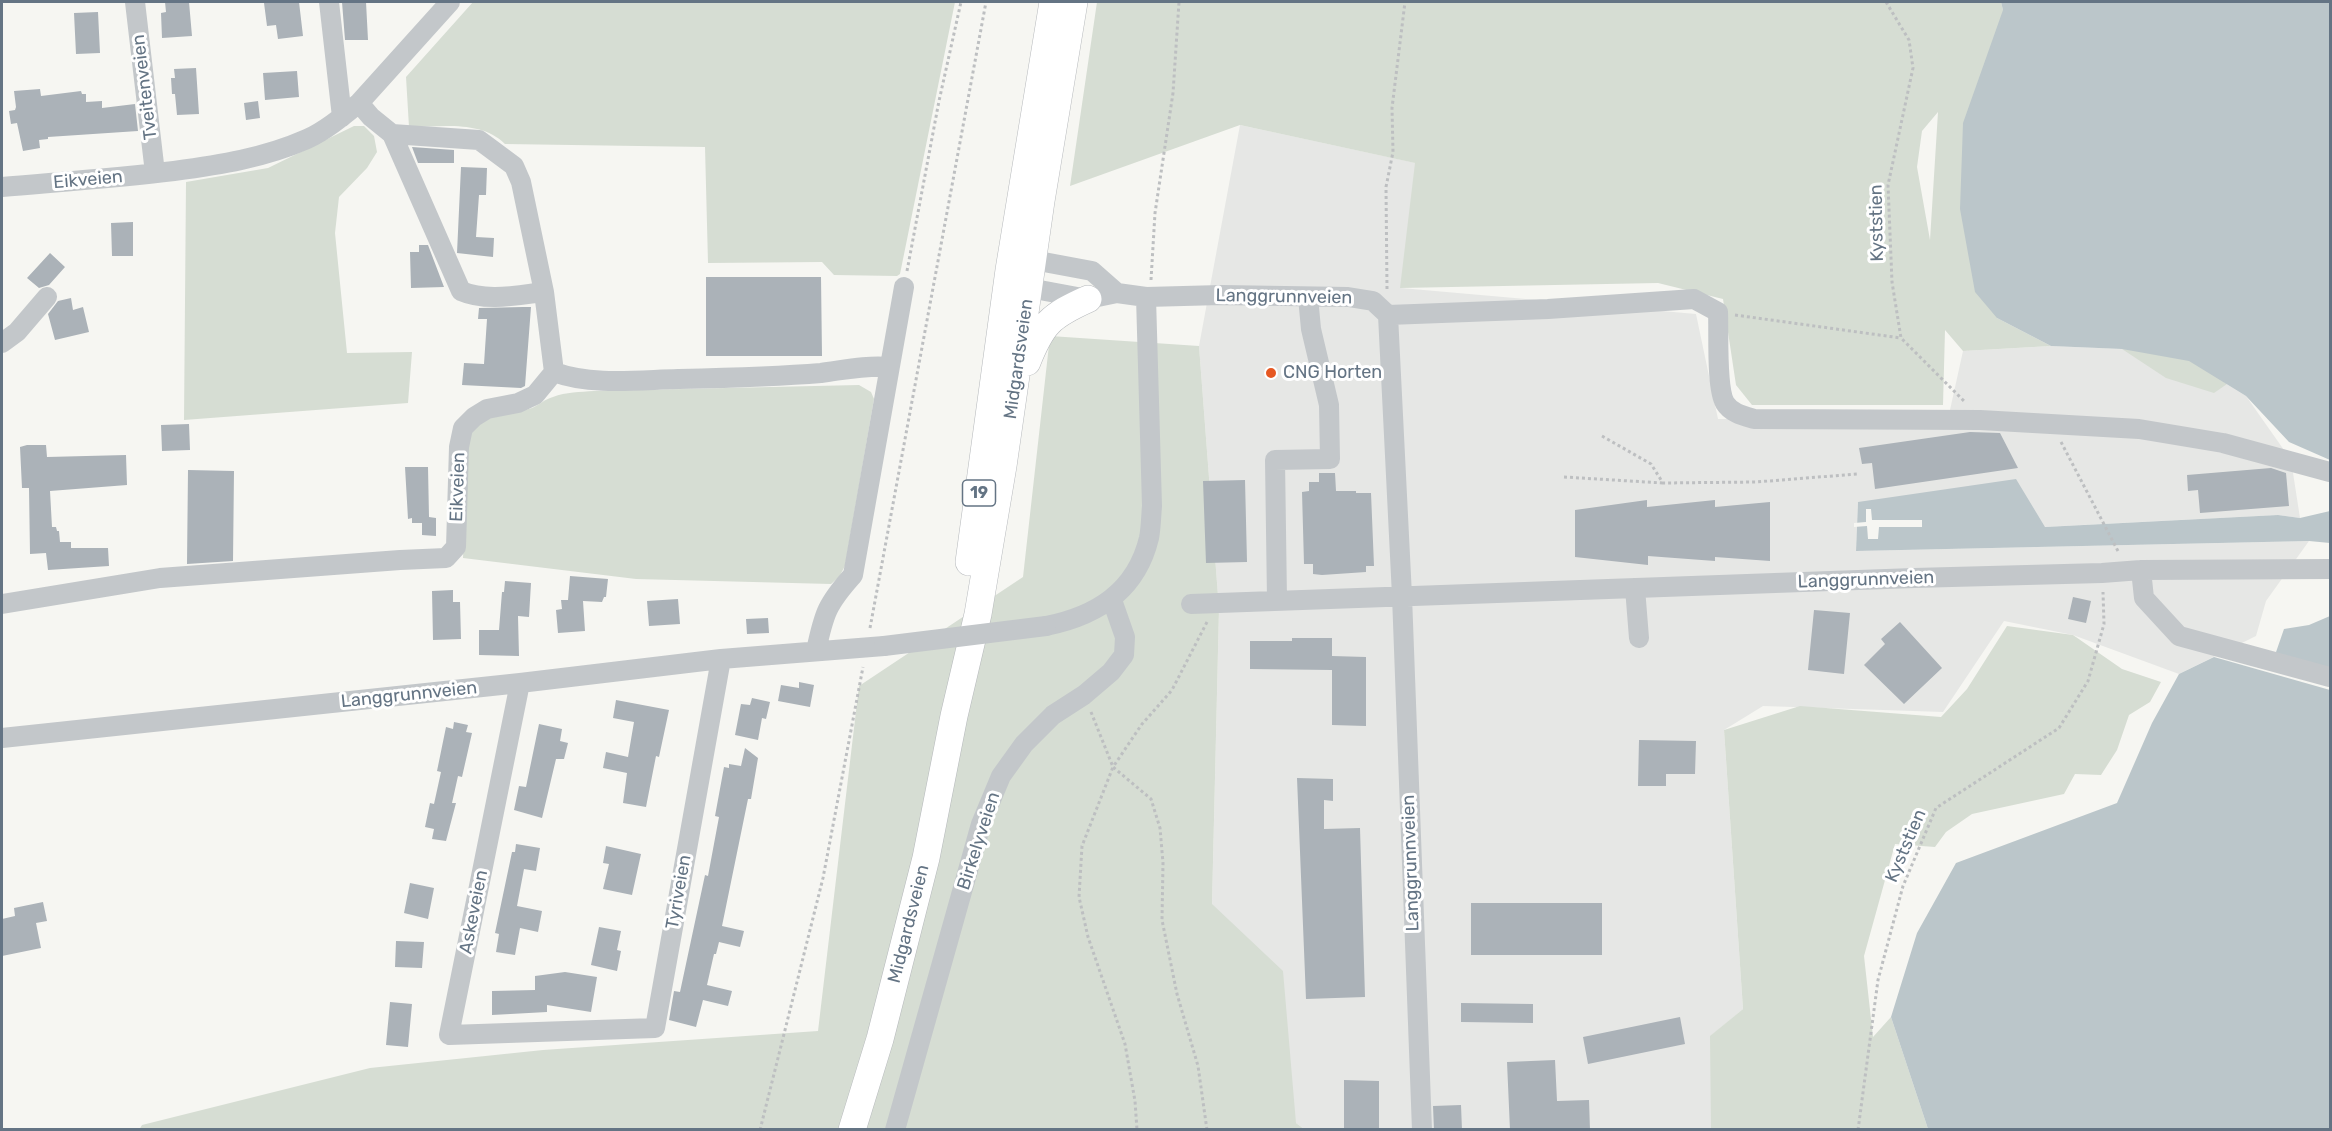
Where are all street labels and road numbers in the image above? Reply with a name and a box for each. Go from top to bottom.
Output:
street label: Tveitenveien [128,33,162,141]
street label: Eikveien [52,166,124,194]
street label: Kyststien [1866,184,1888,262]
street label: Langgrunnveien [1215,285,1353,309]
street label: Midgardsveien [1000,297,1038,421]
street label: Eikveien [446,452,470,522]
road number: 19 [962,480,996,506]
street label: Langgrunnveien [1797,567,1935,593]
street label: Langgrunnveien [340,677,478,713]
street label: Birkelyveien [953,789,1005,893]
street label: Langgrunnveien [1398,794,1424,932]
street label: Kyststien [1881,806,1931,886]
street label: Tyriveien [662,853,696,931]
street label: Midgardsveien [884,863,934,985]
street label: Askeveien [455,868,493,956]

